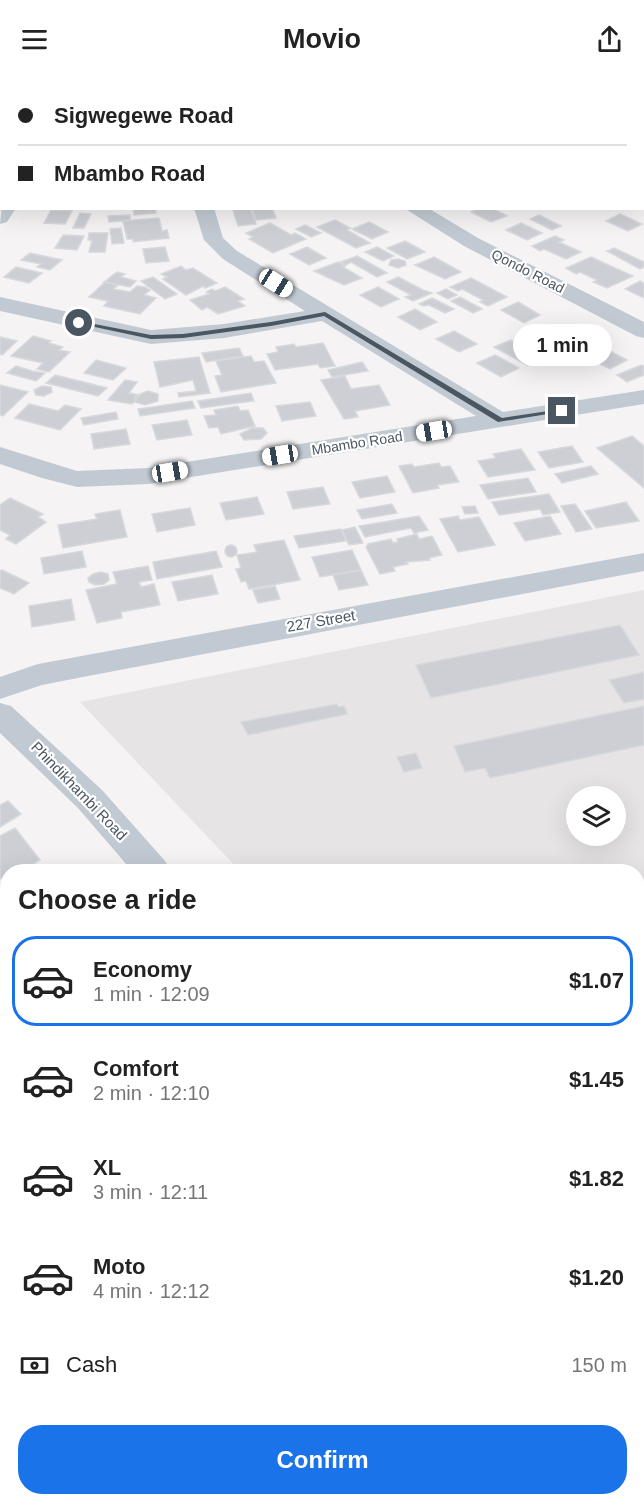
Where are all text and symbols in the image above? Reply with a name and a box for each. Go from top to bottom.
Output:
icon: menu [18,23,51,56]
icon: share [593,23,626,56]
text: Movio [283,24,361,54]
text: Sigwegewe Road [54,103,234,128]
text: Mbambo Road [54,161,206,186]
street label: Qondo Road [489,246,567,296]
car [256,266,296,300]
route start [65,309,92,336]
callout: 1 min [512,324,612,366]
text: 1 min [536,334,589,356]
route end [548,397,575,424]
car [415,419,453,443]
street label: Mbambo Road [310,428,404,458]
car [261,443,299,467]
car [151,460,189,484]
street label: 227 Street [285,606,357,635]
street label: Phindikhambi Road [28,738,131,843]
map controls [566,786,626,846]
button: layers [566,786,626,846]
text: Choose a ride [18,885,197,915]
icon: car [21,954,75,1008]
text: Economy [93,957,192,982]
text: $1.07 [569,968,624,993]
text: 1 min · 12:09 [93,983,210,1005]
icon: car [21,1053,75,1107]
text: Comfort [93,1056,179,1081]
text: $1.45 [569,1067,624,1092]
text: 2 min · 12:10 [93,1082,210,1104]
icon: car [21,1152,75,1206]
text: XL [93,1155,121,1180]
text: $1.82 [569,1166,624,1191]
text: 3 min · 12:11 [93,1181,208,1203]
icon: car [21,1251,75,1305]
text: Moto [93,1254,146,1279]
text: $1.20 [569,1265,624,1290]
text: 4 min · 12:12 [93,1280,210,1302]
icon: cash [18,1349,51,1382]
text: Cash [66,1352,117,1377]
text: 150 m [571,1354,627,1376]
button: Confirm [18,1425,627,1494]

